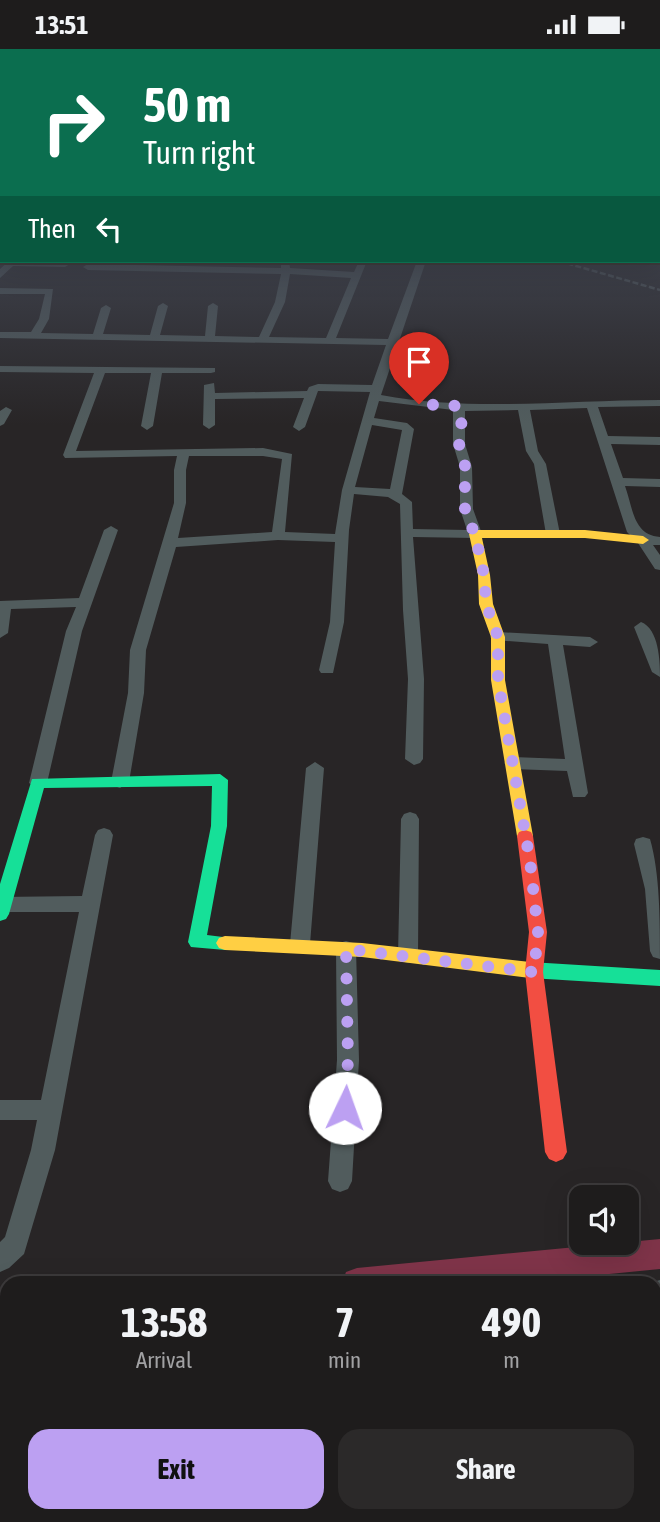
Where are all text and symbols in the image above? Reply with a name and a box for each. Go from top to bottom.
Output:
text: 13:51 [35,10,89,40]
text: 50 m [143,76,231,132]
icon: right [28,77,119,168]
text: Turn right [143,134,256,171]
icon: left [90,210,128,248]
text: Then [28,214,76,244]
pin [389,332,449,404]
icon: arrive [400,343,438,381]
position arrow [308,1071,382,1145]
map controls [569,1185,639,1255]
button: sound [569,1185,639,1255]
text: 13:58 [121,1298,207,1346]
text: 7 [335,1298,354,1346]
text: 490 [482,1298,541,1346]
text: Arrival [136,1347,192,1373]
text: min [328,1347,361,1373]
text: m [503,1347,520,1373]
button: Exit [28,1429,324,1509]
button: Share [338,1429,634,1509]

